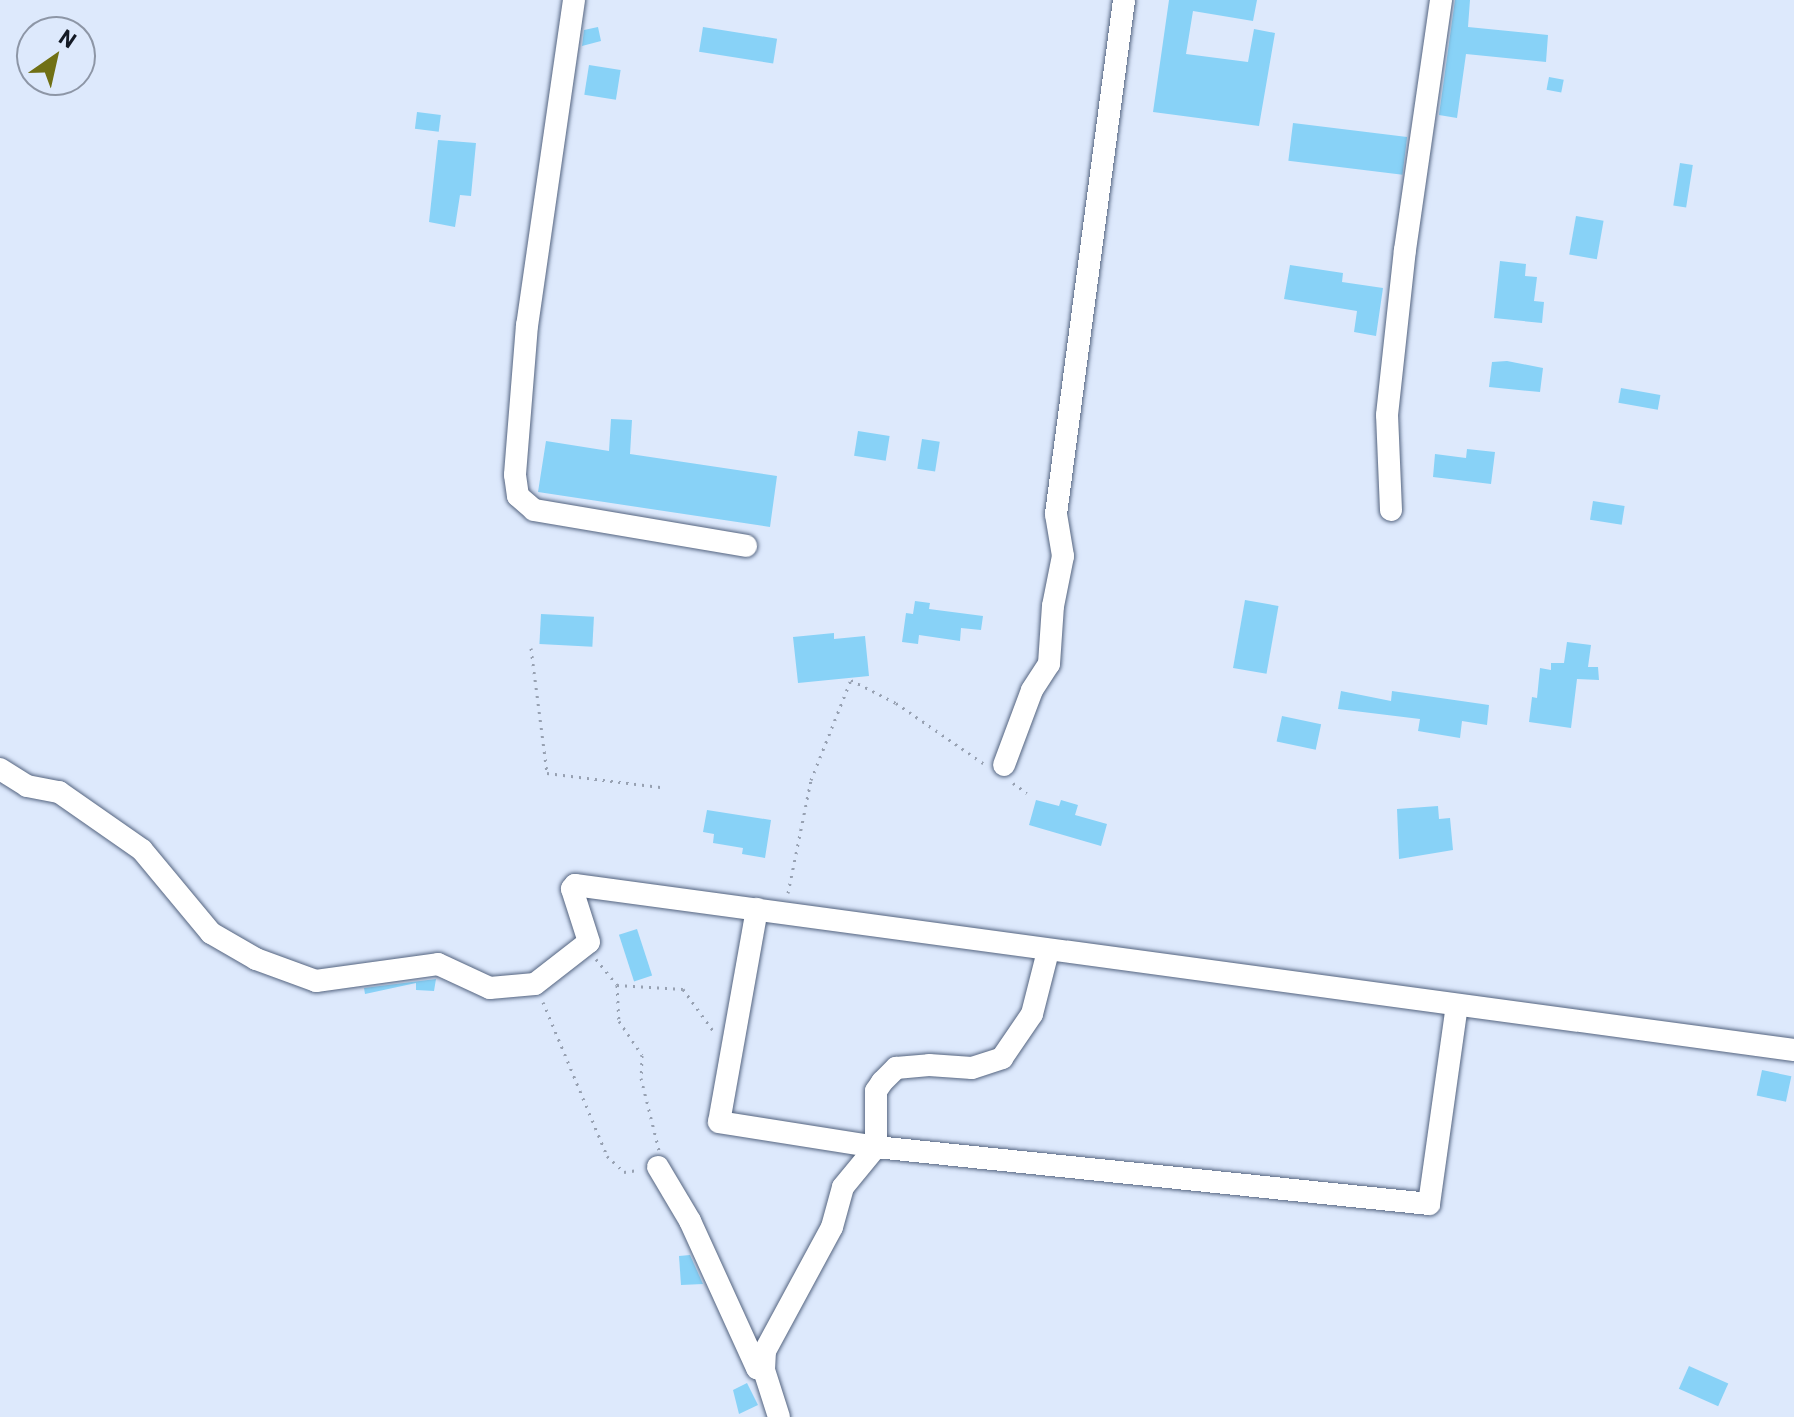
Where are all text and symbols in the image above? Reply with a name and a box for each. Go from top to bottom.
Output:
north arrow [16,16,96,96]
text: N [55,23,82,53]

